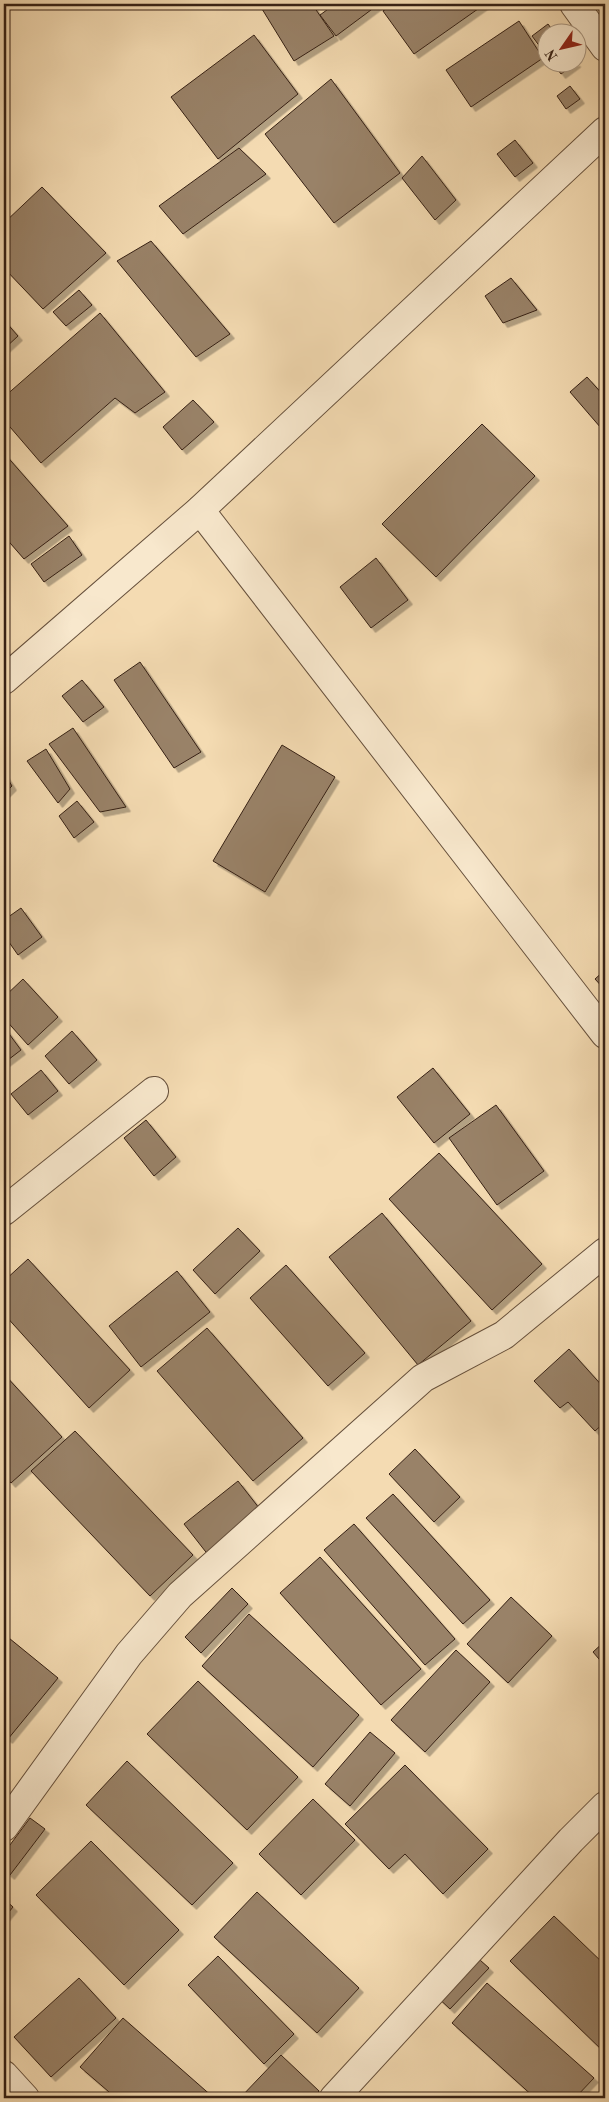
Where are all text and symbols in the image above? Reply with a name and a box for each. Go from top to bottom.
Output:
north arrow [536,22,586,72]
text: N [543,46,561,63]

